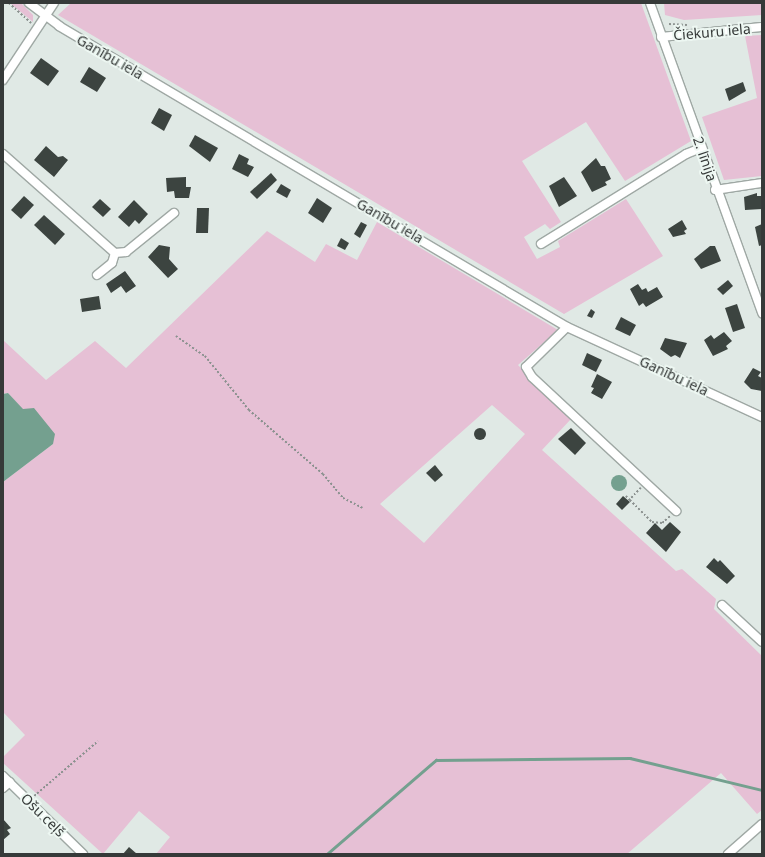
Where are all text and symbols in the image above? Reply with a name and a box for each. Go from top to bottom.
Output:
street label: Čiekuru iela [673,20,751,44]
street label: Ganību iela [74,31,146,83]
street label: 2. līnija [690,134,720,184]
street label: Ganību iela [354,195,426,247]
street label: Ganību iela [637,353,711,399]
street label: Ošu ceļš [17,790,69,840]

